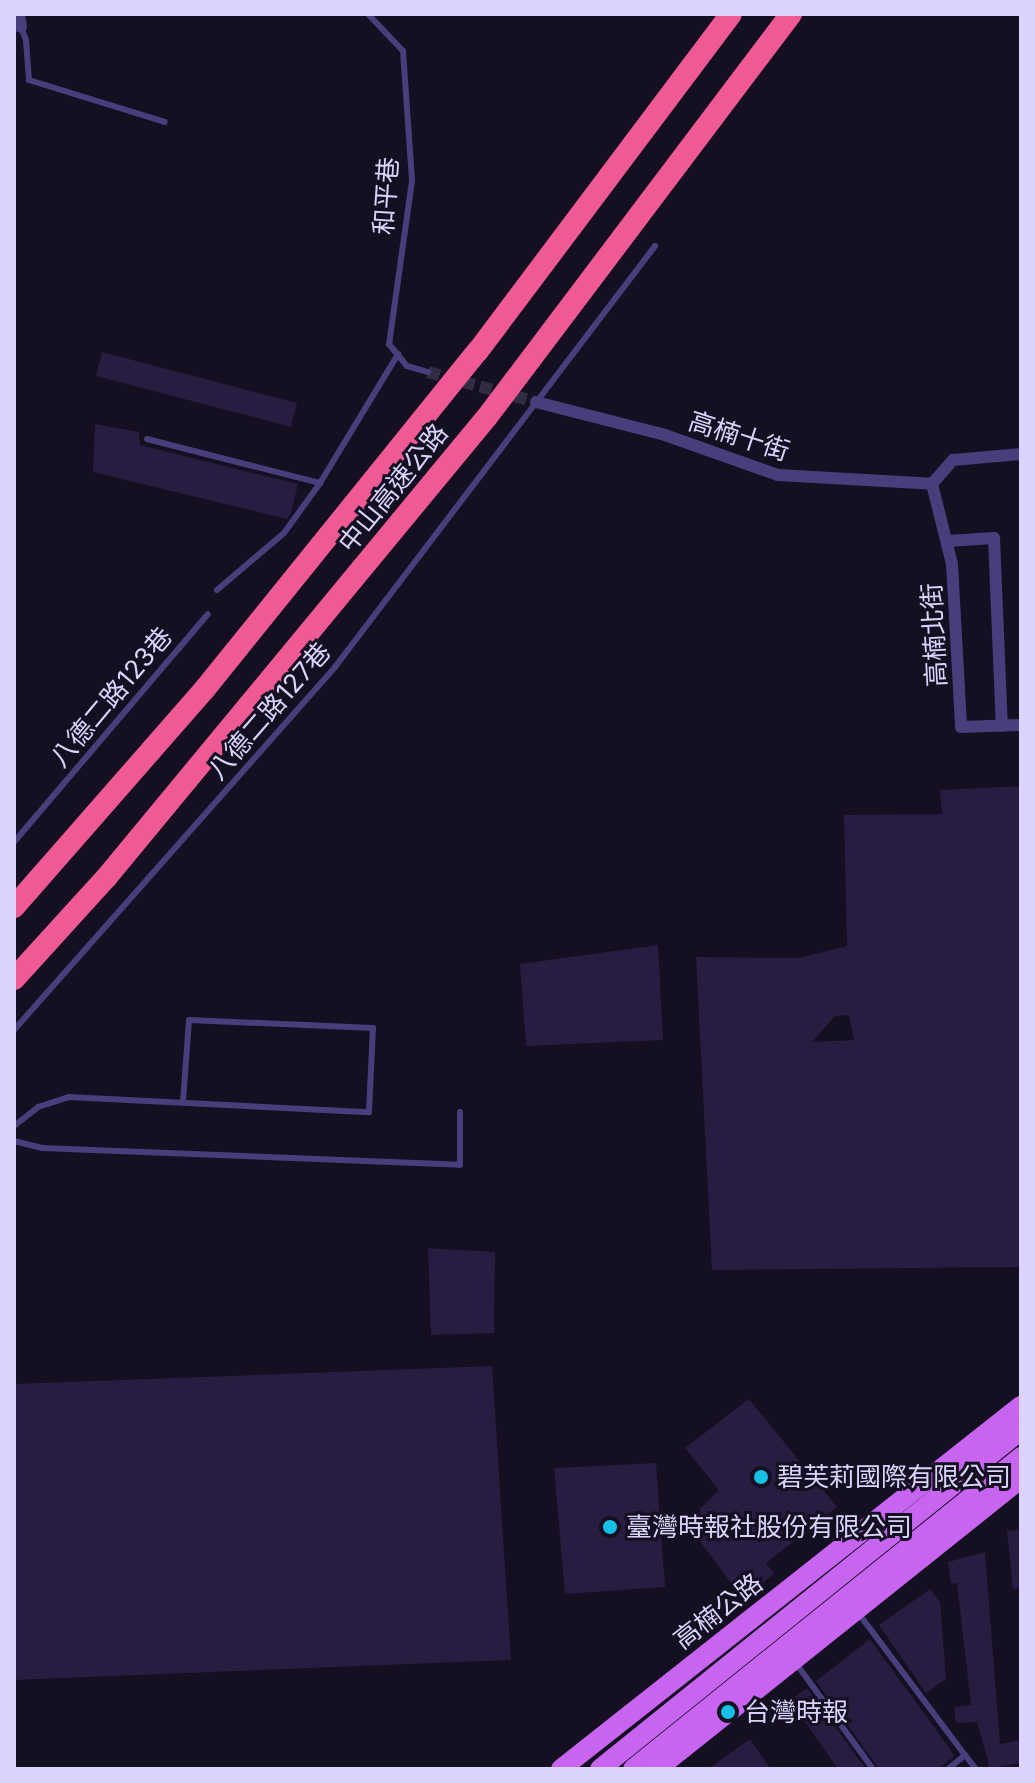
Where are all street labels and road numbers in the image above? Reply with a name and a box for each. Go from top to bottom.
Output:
street label: 和平巷 [368,156,404,236]
street label: 高楠十街 [685,405,793,467]
street label: 中山高速公路 [332,418,454,558]
street label: 高楠北街 [916,582,952,688]
street label: 八德二路123巷 [44,621,178,773]
street label: 八德二路127巷 [201,636,337,786]
street label: 高楠公路 [667,1567,769,1655]

